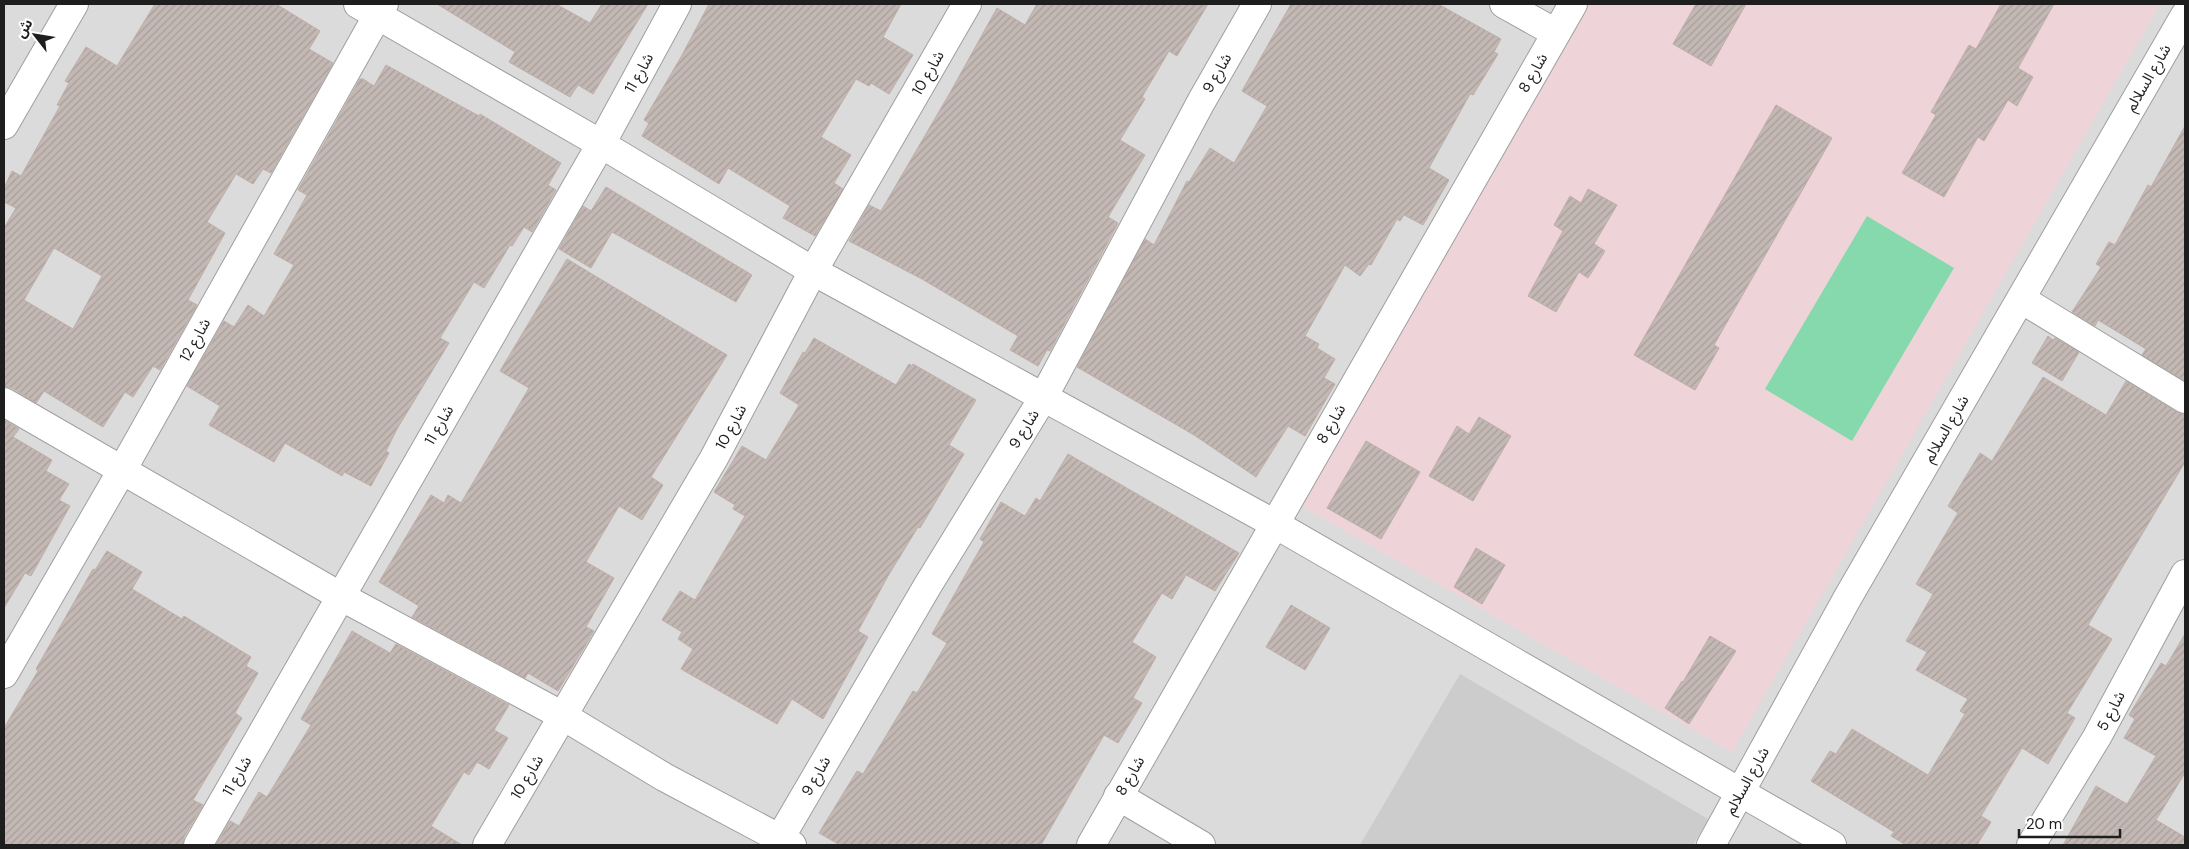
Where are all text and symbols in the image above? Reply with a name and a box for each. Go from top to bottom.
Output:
north arrow [10,10,60,60]
text: ش [11,15,37,41]
street label: شارع السلالم [2121,40,2177,116]
street label: شارع 10 [907,47,951,100]
street label: شارع 11 [620,49,660,97]
street label: شارع 9 [1198,49,1238,97]
street label: شارع 8 [1514,49,1554,97]
street label: شارع 12 [175,315,217,366]
street label: شارع السلالم [1919,391,1975,467]
street label: شارع 8 [1312,400,1352,448]
street label: شارع 11 [420,401,460,449]
street label: شارع 10 [711,401,753,454]
street label: شارع 9 [1004,405,1046,453]
street label: شارع 5 [2092,687,2132,735]
street label: شارع السلالم [1720,743,1776,820]
street label: شارع 10 [506,751,550,804]
street label: شارع 11 [218,752,258,800]
street label: شارع 9 [797,752,837,800]
street label: شارع 8 [1111,752,1151,800]
scale bar [2019,806,2120,838]
text: 20 m [2026,814,2062,834]

